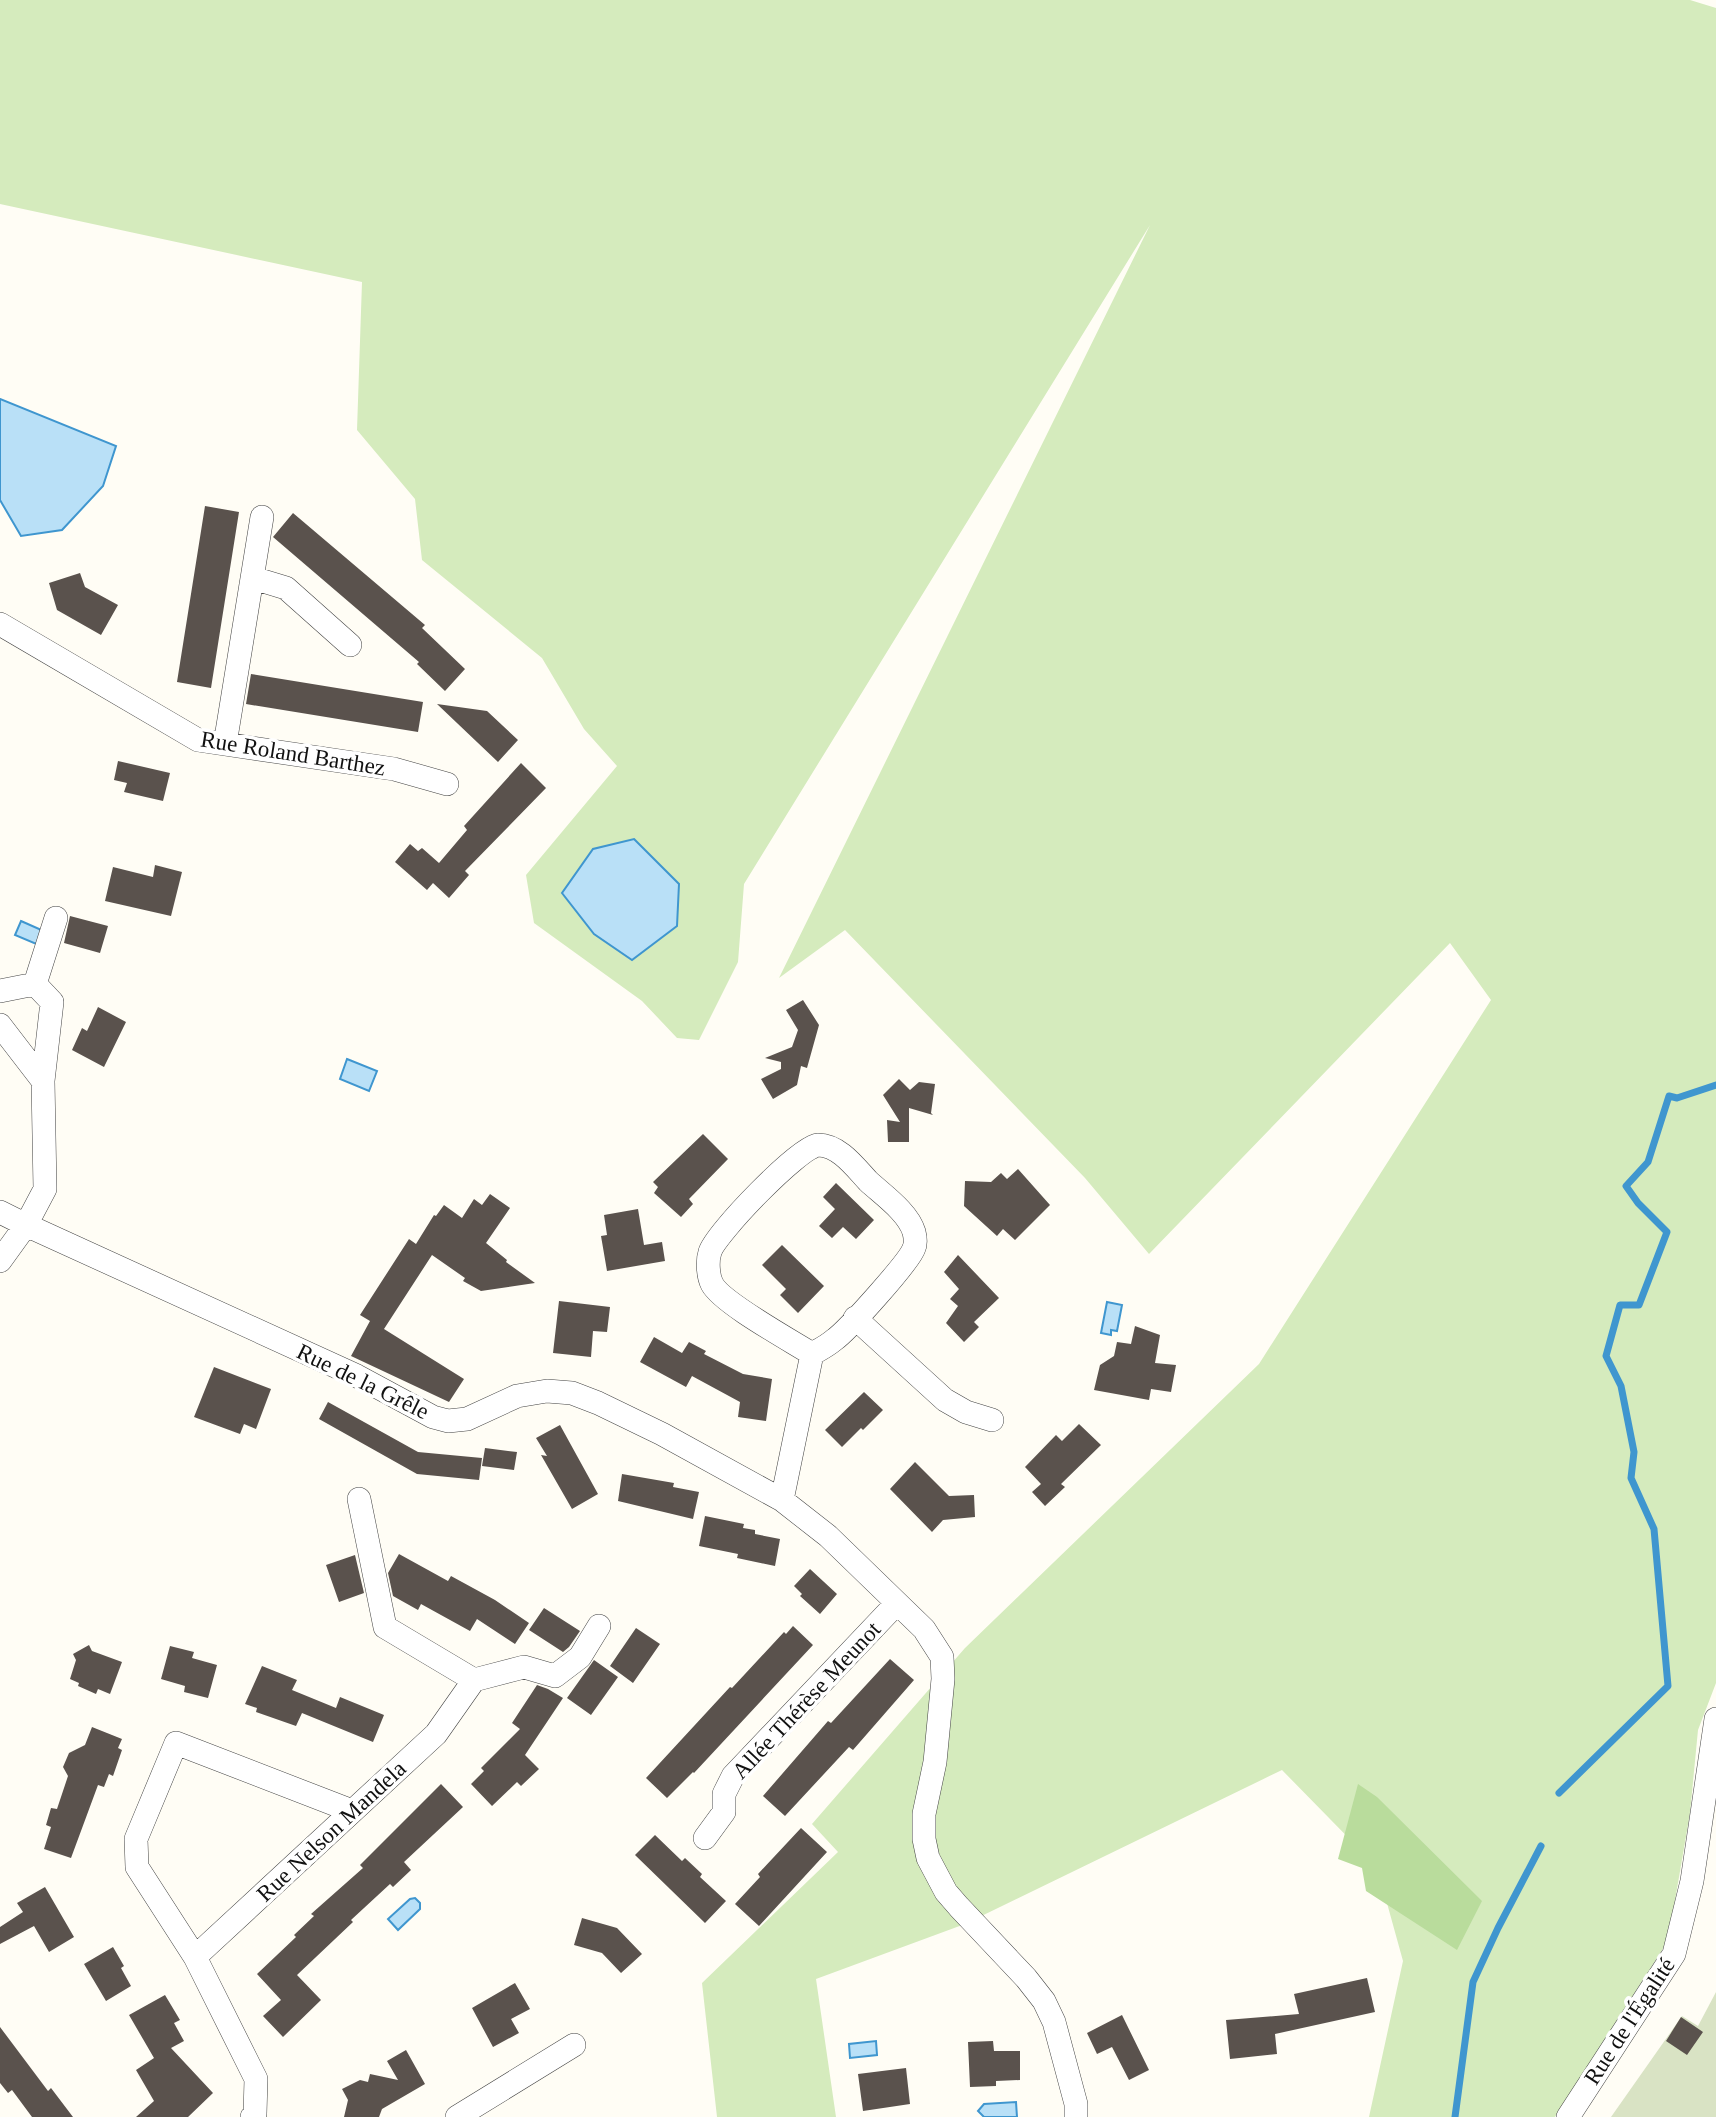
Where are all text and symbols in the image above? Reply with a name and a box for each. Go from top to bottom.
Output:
street label: Rue Roland Barthez [199,727,387,780]
street label: Rue de la Grêle [293,1339,433,1424]
street label: Allée Thérèse Meunot [727,1616,886,1784]
street label: Rue Nelson Mandela [252,1756,411,1907]
street label: Rue de l'Égalité [1579,1953,1680,2089]

